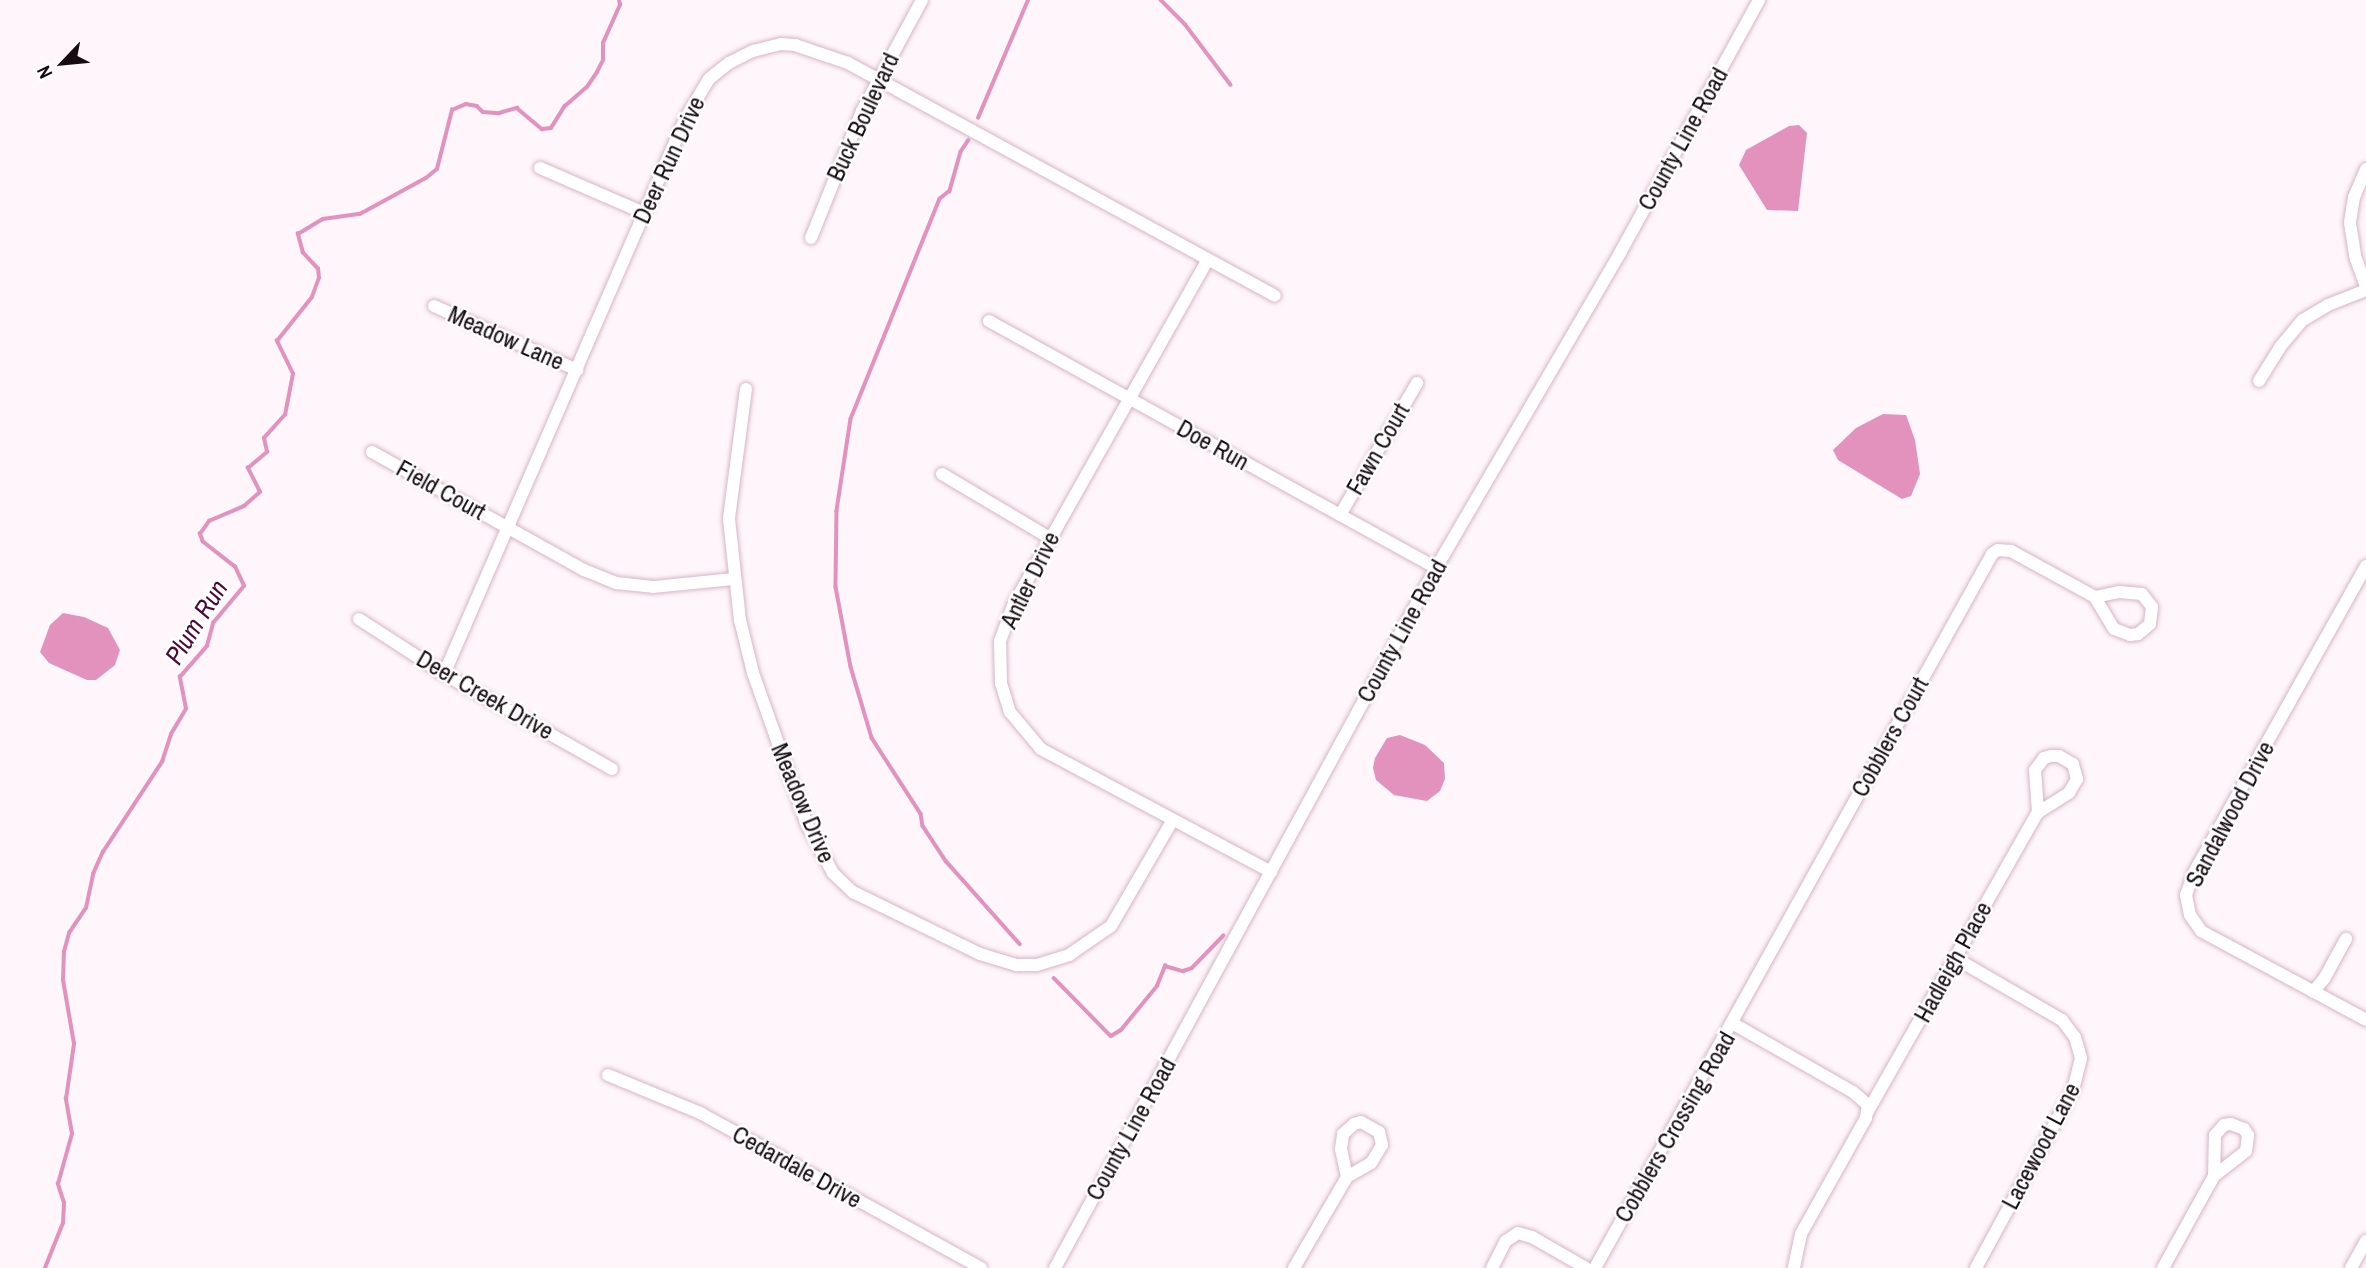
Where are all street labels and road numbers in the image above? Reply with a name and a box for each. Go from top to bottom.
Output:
street label: Buck Boulevard [821,48,905,186]
street label: County Line Road [1632,63,1734,215]
street label: Deer Run Drive [627,92,711,228]
street label: Meadow Lane [444,300,568,376]
street label: Fawn Court [1340,398,1416,500]
street label: Doe Run [1172,414,1254,476]
street label: Field Court [391,454,491,526]
street label: Antler Drive [994,527,1066,633]
street label: County Line Road [1351,555,1453,707]
street label: Deer Creek Drive [412,644,558,746]
street label: Cobblers Court [1845,672,1935,802]
street label: Sandalwood Drive [2180,736,2280,892]
street label: Meadow Drive [765,739,841,867]
street label: Hadleigh Place [1908,897,1998,1027]
street label: Cobblers Crossing Road [1609,1026,1741,1228]
street label: County Line Road [1080,1053,1182,1205]
street label: Lacewood Lane [1996,1078,2086,1214]
street label: Cedardale Drive [727,1120,867,1214]

